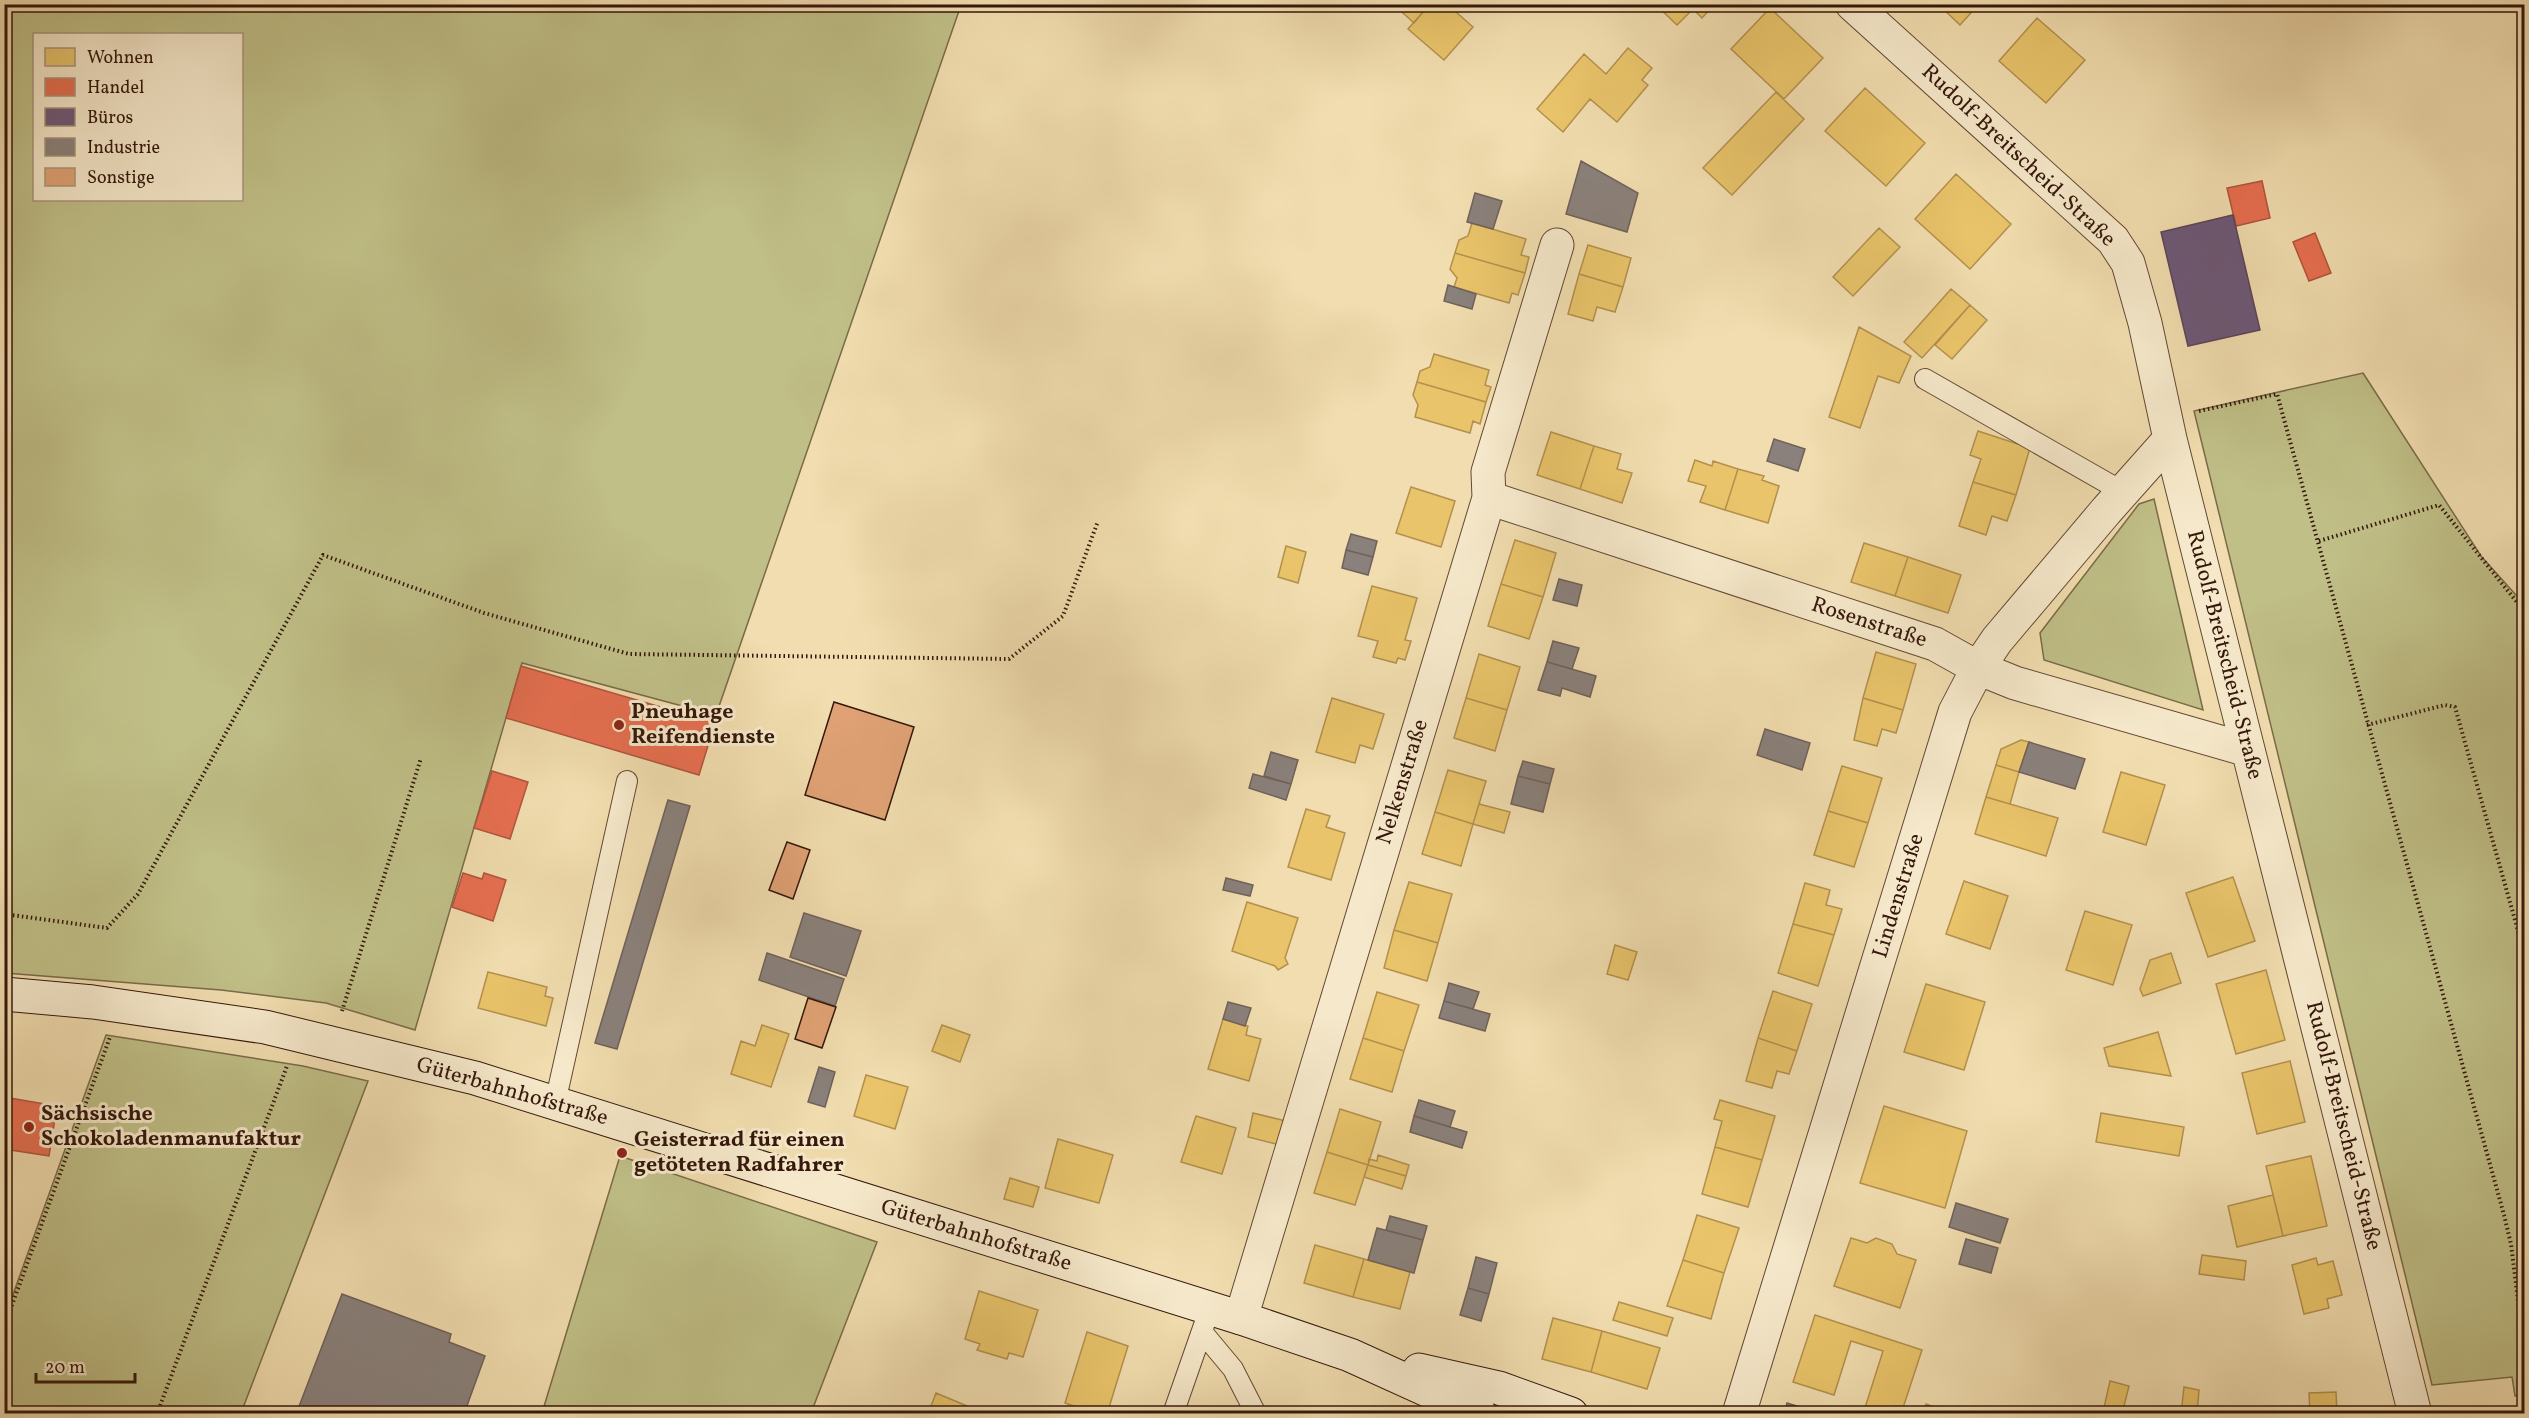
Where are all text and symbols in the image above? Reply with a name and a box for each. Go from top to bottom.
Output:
legend [33,33,243,201]
text: Wohnen [87,46,154,71]
street label: Rudolf-Breitscheid-Straße [1914,57,2122,255]
text: Handel [87,76,144,101]
text: Büros [87,106,133,131]
text: Industrie [87,136,160,161]
text: Sonstige [87,166,154,191]
street label: Rudolf-Breitscheid-Straße [2178,527,2270,783]
street label: Rosenstraße [1807,590,1931,656]
place label: Pneuhage Reifendienste [631,697,775,753]
street label: Nelkenstraße [1369,716,1437,848]
marker: Pneuhage Reifendienste [612,718,626,732]
street label: Lindenstraße [1865,830,1933,962]
street label: Rudolf-Breitscheid-Straße [2297,998,2389,1254]
street label: Güterbahnhofstraße [413,1050,611,1134]
place label: Sächsische Schokoladenmanufaktur [41,1099,301,1155]
marker: Sächsische Schokoladenmanufaktur [22,1120,36,1134]
place label: Geisterrad für einen getöteten Radfahrer [634,1125,845,1181]
marker: Geisterrad für einen getöteten Radfahrer [615,1146,629,1160]
street label: Güterbahnhofstraße [877,1192,1075,1280]
scale bar [36,1346,135,1384]
text: 20 m [45,1356,85,1381]

